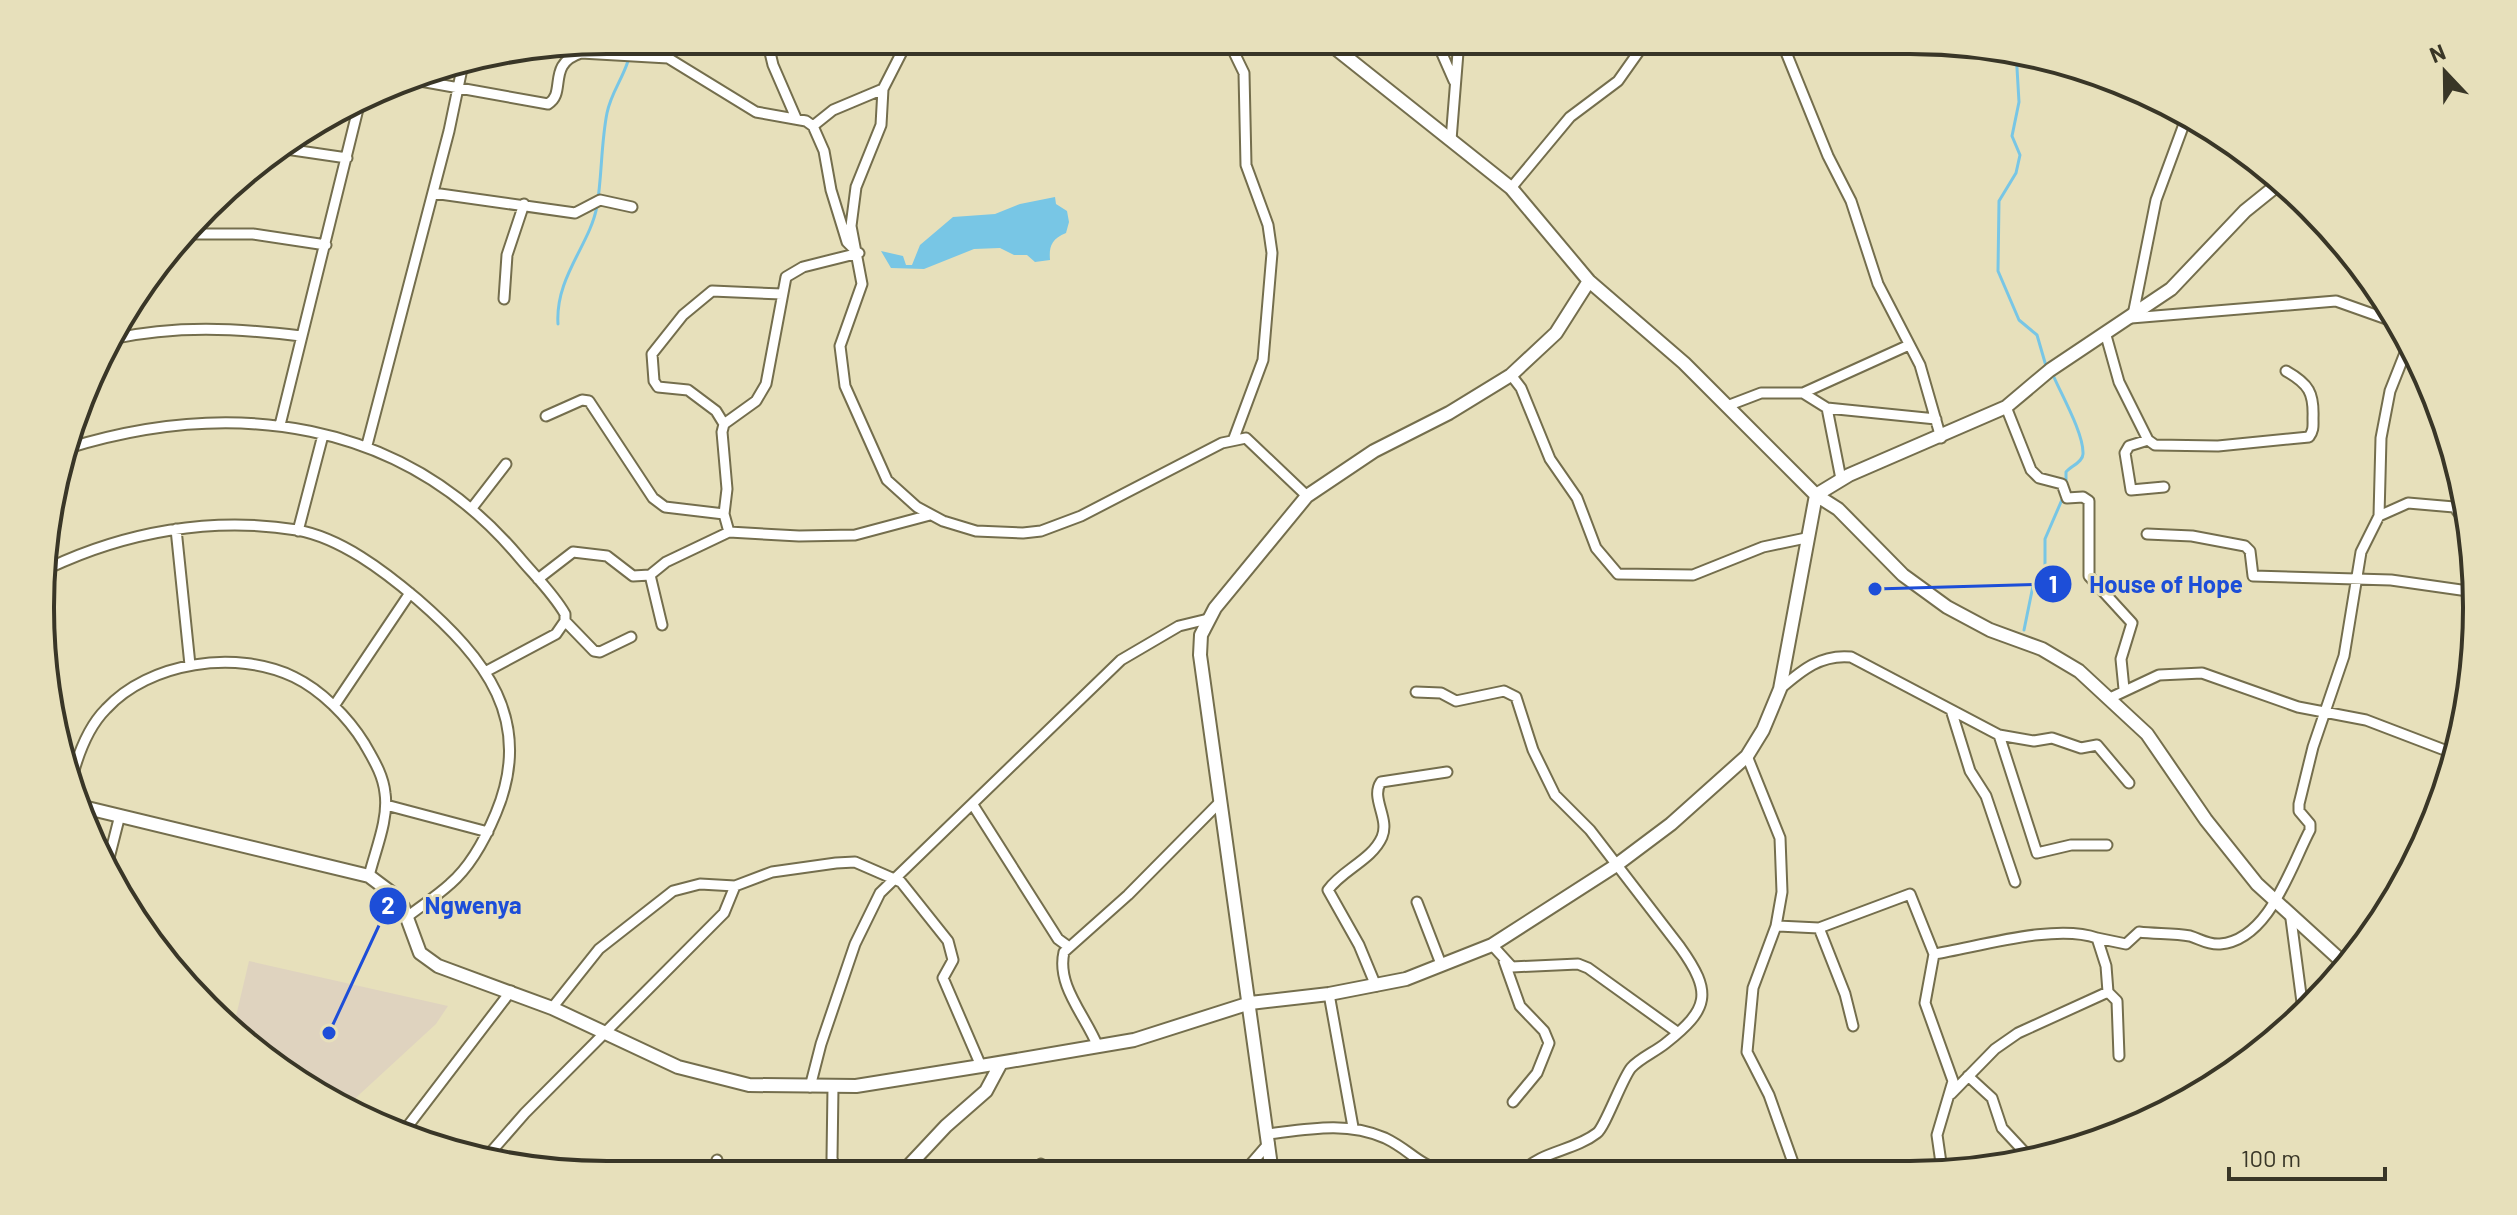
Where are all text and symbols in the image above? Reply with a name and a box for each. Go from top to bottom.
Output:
north arrow [2405,32,2485,112]
text: N [2425,38,2449,67]
callout: House of Hope [2033,560,2259,608]
text: 1 [2049,569,2057,598]
text: House of Hope [2089,569,2243,598]
callout: Ngwenya [368,882,537,930]
text: 2 [381,890,395,919]
text: Ngwenya [424,890,522,919]
scale bar [2229,1131,2385,1181]
text: 100 m [2241,1143,2301,1172]

